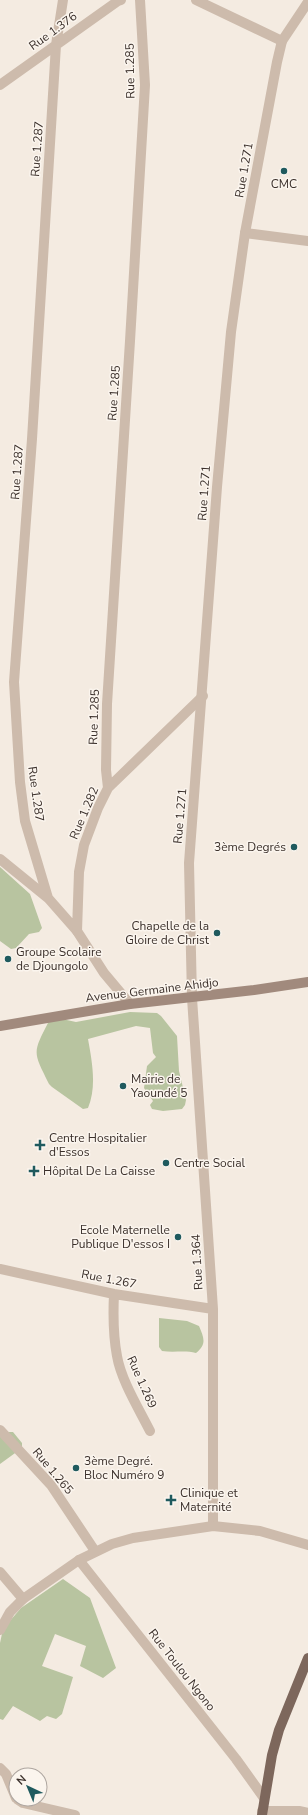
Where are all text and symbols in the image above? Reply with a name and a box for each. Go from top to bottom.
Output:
street label: Rue 1.376 [26,8,80,54]
street label: Rue 1.285 [122,43,138,99]
street label: Rue 1.287 [27,121,47,177]
street label: Rue 1.271 [231,141,257,199]
marker: CMC [279,166,289,176]
place label: CMC [271,176,297,192]
street label: Rue 1.285 [104,365,124,421]
street label: Rue 1.287 [7,444,27,500]
street label: Rue 1.271 [194,465,214,521]
street label: Rue 1.285 [85,689,103,745]
street label: Rue 1.287 [24,765,48,823]
street label: Rue 1.282 [66,784,102,842]
street label: Rue 1.271 [170,788,190,844]
place label: 3ème Degrés [214,839,286,855]
marker: 3ème Degrés [289,842,299,852]
place label: Chapelle de la Gloire de Christ [125,918,210,948]
marker: Chapelle de la Gloire de Christ [212,928,222,938]
place label: Groupe Scolaire de Djoungolo [16,944,102,974]
marker: Groupe Scolaire de Djoungolo [3,954,13,964]
street label: Avenue Germaine Ahidjo [85,974,220,1006]
place label: Mairie de Yaoundé 5 [130,1071,187,1101]
marker: Mairie de Yaoundé 5 [118,1081,128,1091]
place label: Centre Hospitalier d'Essos [49,1130,147,1160]
marker: Centre Hospitalier d'Essos [34,1139,46,1151]
place label: Centre Social [174,1155,245,1171]
marker: Centre Social [161,1158,171,1168]
place label: Hôpital De La Caisse [43,1163,155,1179]
marker: Hôpital De La Caisse [28,1165,40,1177]
place label: Ecole Maternelle Publique D'essos I [71,1222,170,1252]
marker: Ecole Maternelle Publique D'essos I [173,1232,183,1242]
street label: Rue 1.364 [188,1234,206,1290]
street label: Rue 1.267 [80,1266,138,1292]
street label: Rue 1.269 [123,1353,161,1411]
street label: Rue 1.265 [29,1444,77,1498]
place label: 3ème Degré. Bloc Numéro 9 [84,1453,164,1483]
marker: 3ème Degré. Bloc Numéro 9 [71,1463,81,1473]
place label: Clinique et Maternité [180,1485,239,1515]
marker: Clinique et Maternité [165,1494,177,1506]
street label: Rue Toulou Ngono [145,1626,219,1715]
north arrow [8,1767,48,1807]
text: N [13,1772,30,1788]

